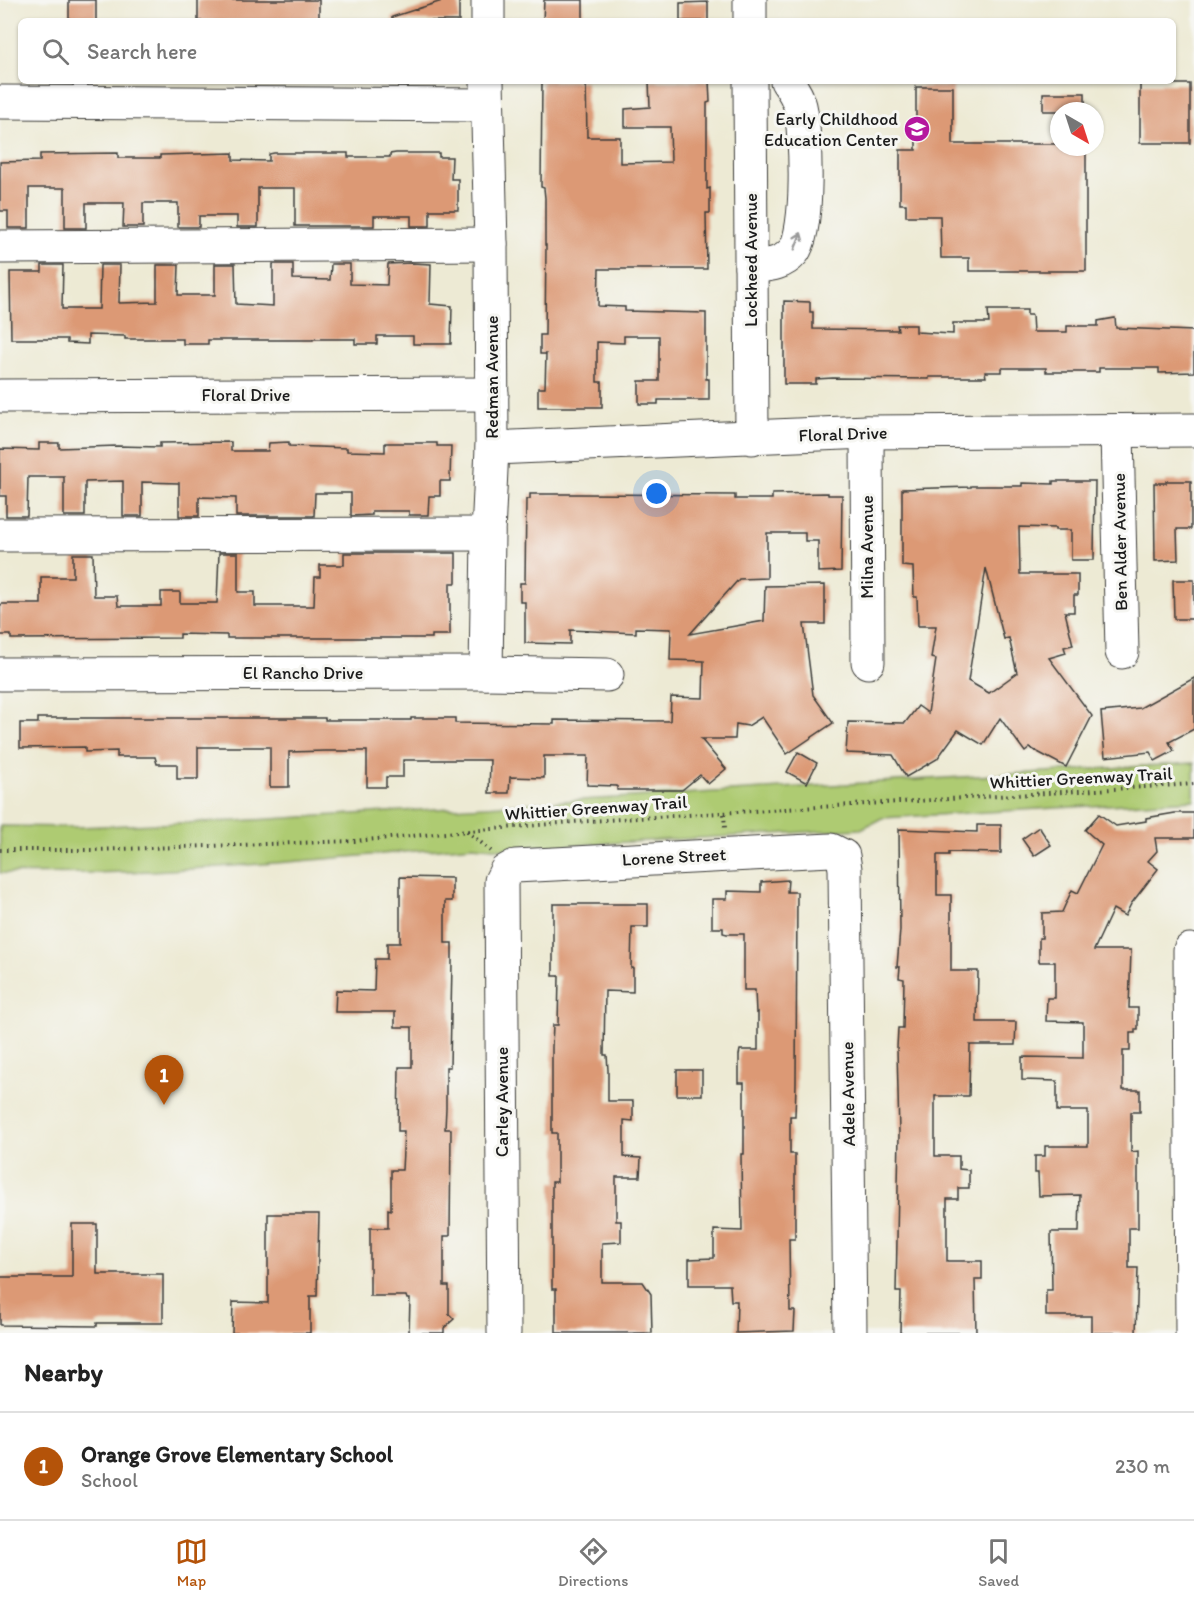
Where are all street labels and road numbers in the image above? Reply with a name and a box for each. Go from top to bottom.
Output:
street label: Lockheed Avenue [740,193,762,327]
street label: Redman Avenue [481,315,503,439]
street label: Floral Drive [202,384,290,406]
street label: Floral Drive [798,421,888,447]
street label: Ben Alder Avenue [1108,473,1132,611]
street label: Milna Avenue [856,495,878,599]
street label: El Rancho Drive [243,662,363,684]
street label: Whittier Greenway Trail [989,762,1173,794]
street label: Whittier Greenway Trail [504,791,688,825]
street label: Lorene Street [621,843,727,871]
street label: Adele Avenue [836,1041,860,1147]
street label: Carley Avenue [491,1047,513,1157]

